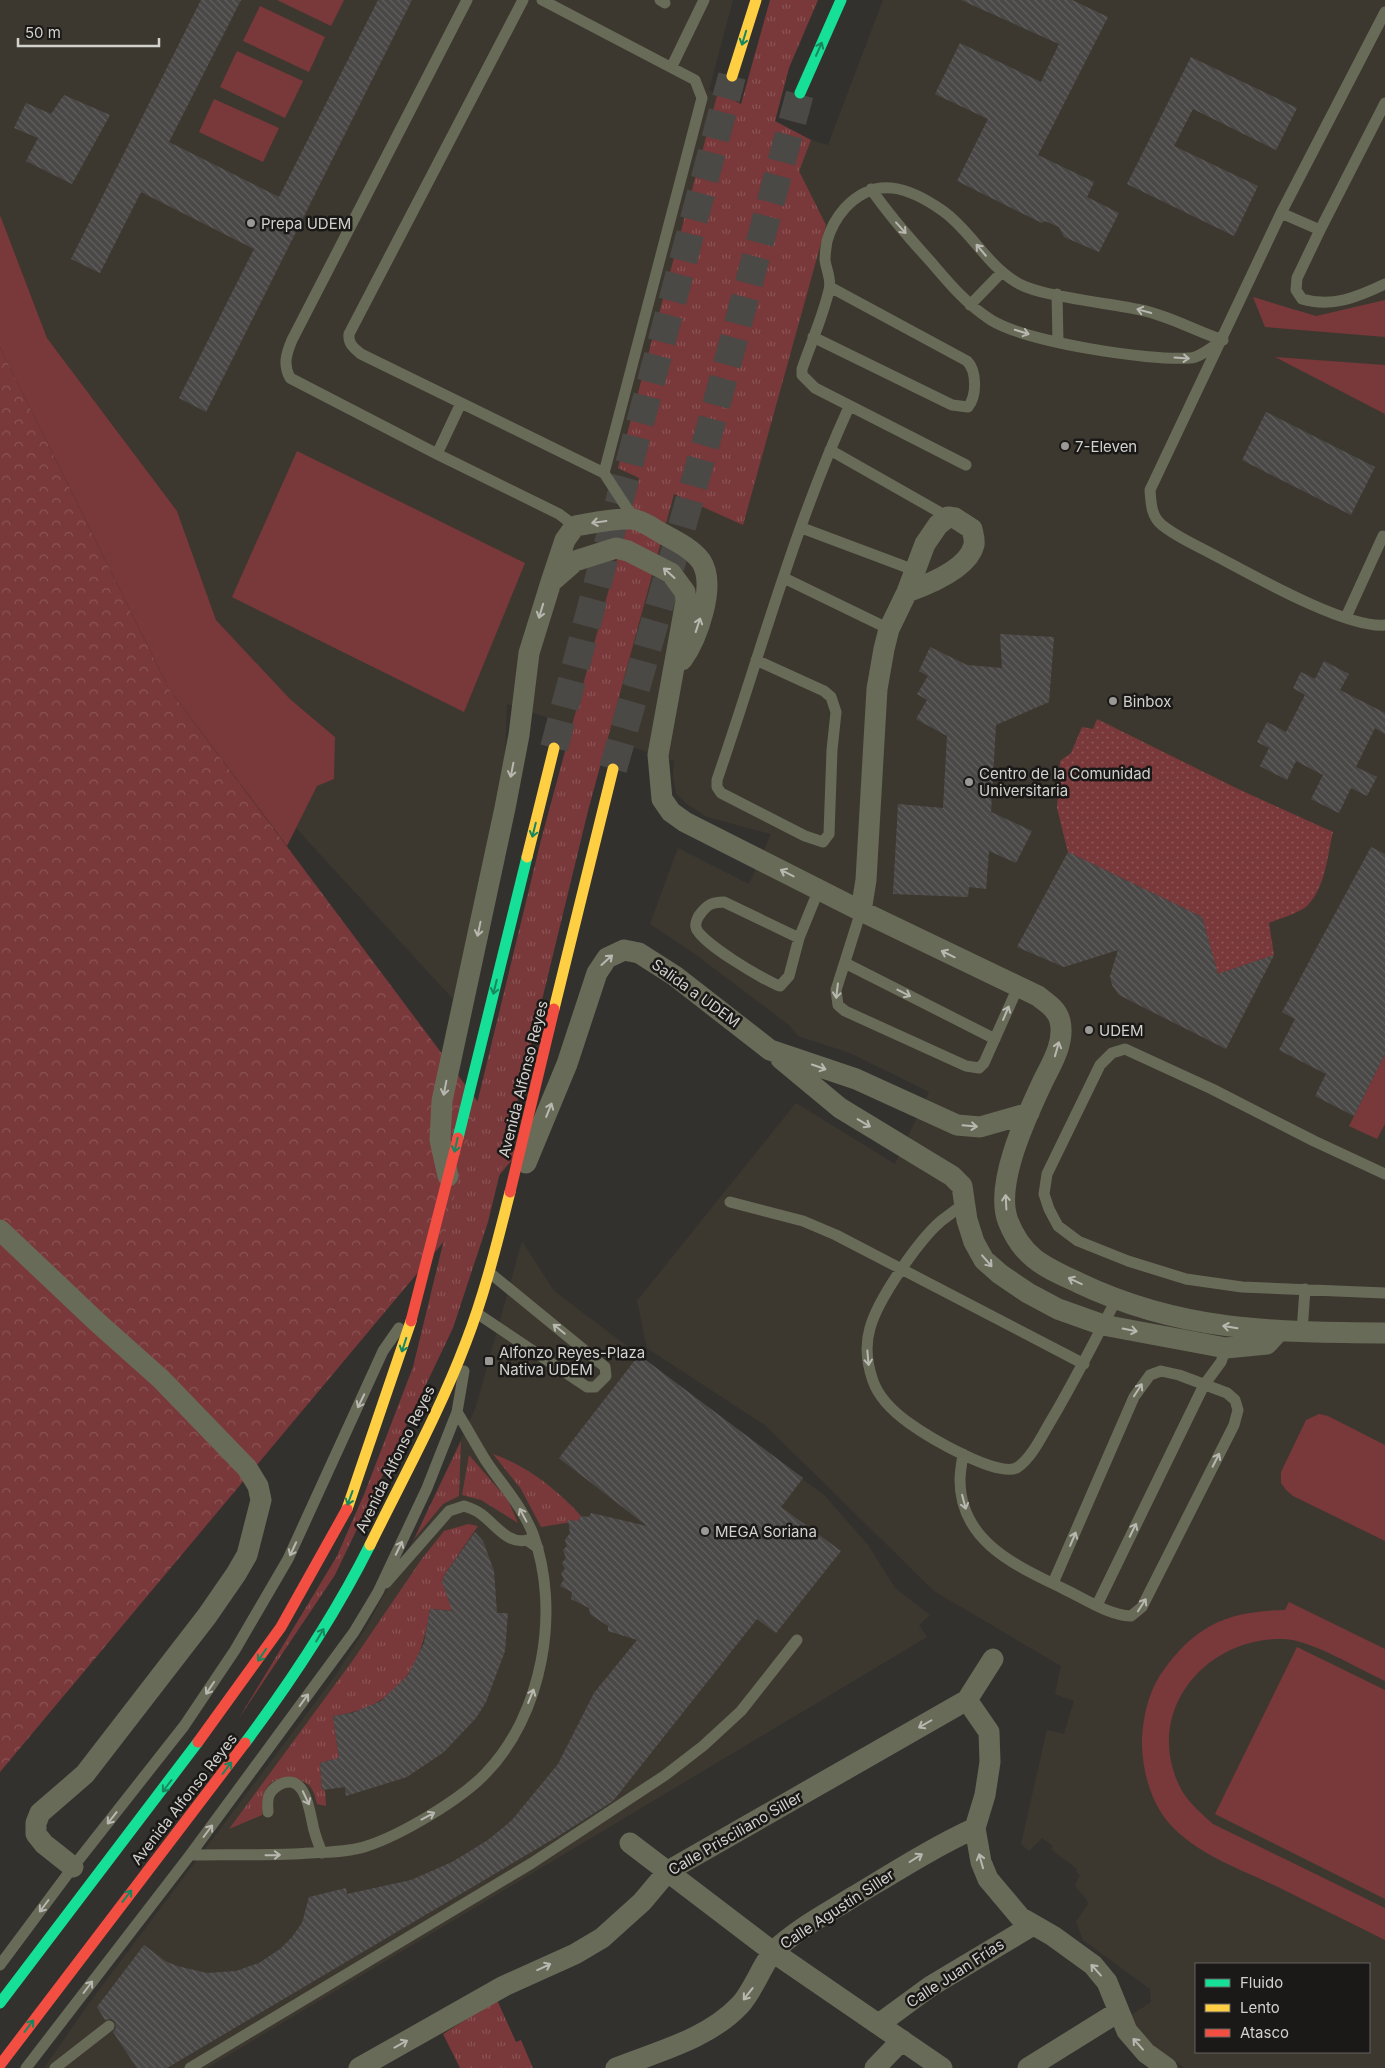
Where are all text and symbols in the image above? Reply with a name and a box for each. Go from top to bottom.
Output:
scale bar [18,15,159,47]
text: 50 m [25,23,61,42]
one-way arrow [739,30,749,46]
one-way arrow [815,42,825,57]
place label: Prepa UDEM [261,214,351,233]
marker: Prepa UDEM [245,217,257,229]
one-way arrow [895,222,906,235]
one-way arrow [975,243,987,256]
one-way arrow [1137,306,1153,315]
one-way arrow [1013,328,1029,338]
one-way arrow [1173,353,1189,362]
place label: 7-Eleven [1075,437,1137,456]
marker: 7-Eleven [1059,440,1071,452]
one-way arrow [592,518,608,528]
one-way arrow [663,567,676,579]
one-way arrow [535,602,545,618]
one-way arrow [694,618,704,634]
place label: Binbox [1123,692,1171,711]
marker: Binbox [1107,695,1119,707]
one-way arrow [507,762,516,778]
place label: Centro de la Comunidad Universitaria [979,764,1151,800]
marker: Centro de la Comunidad Universitaria [963,776,975,788]
one-way arrow [529,821,538,837]
one-way arrow [780,868,795,877]
one-way arrow [474,921,483,937]
one-way arrow [941,949,956,958]
one-way arrow [601,954,614,965]
street label: Salida a UDEM [648,955,744,1031]
one-way arrow [489,979,499,995]
one-way arrow [832,982,842,998]
one-way arrow [896,988,911,998]
street label: Avenida Alfonso Reyes [494,998,552,1160]
one-way arrow [1002,1006,1012,1021]
place label: UDEM [1099,1021,1144,1040]
marker: UDEM [1083,1024,1095,1036]
one-way arrow [1053,1042,1063,1058]
one-way arrow [811,1063,826,1072]
one-way arrow [440,1080,449,1096]
one-way arrow [545,1103,555,1118]
one-way arrow [857,1118,871,1128]
one-way arrow [961,1121,977,1131]
one-way arrow [451,1137,460,1153]
one-way arrow [1001,1194,1010,1210]
one-way arrow [981,1254,993,1267]
one-way arrow [1068,1276,1083,1285]
one-way arrow [1222,1322,1238,1332]
one-way arrow [553,1324,566,1335]
one-way arrow [1122,1326,1138,1335]
one-way arrow [399,1336,408,1352]
place label: Alfonzo Reyes-Plaza Nativa UDEM [499,1343,645,1379]
one-way arrow [864,1350,873,1366]
marker: Alfonzo Reyes-Plaza Nativa UDEM [483,1355,495,1367]
street label: Avenida Alfonso Reyes [351,1382,439,1536]
one-way arrow [1133,1384,1143,1398]
one-way arrow [356,1394,366,1409]
one-way arrow [1212,1453,1221,1468]
one-way arrow [345,1490,354,1505]
one-way arrow [960,1493,969,1509]
one-way arrow [518,1508,527,1523]
place label: MEGA Soriana [715,1522,817,1541]
one-way arrow [1129,1523,1139,1538]
marker: MEGA Soriana [699,1525,711,1537]
one-way arrow [1068,1532,1078,1547]
one-way arrow [394,1540,404,1555]
one-way arrow [288,1541,297,1556]
one-way arrow [1137,1598,1147,1612]
one-way arrow [315,1628,325,1642]
one-way arrow [257,1647,267,1661]
one-way arrow [205,1681,215,1695]
one-way arrow [527,1688,536,1704]
one-way arrow [299,1693,309,1707]
one-way arrow [917,1719,932,1729]
street label: Avenida Alfonso Reyes [127,1730,241,1868]
one-way arrow [222,1762,233,1775]
one-way arrow [162,1779,172,1793]
street label: Calle Prisciliano Siller [665,1787,806,1879]
one-way arrow [301,1790,311,1805]
one-way arrow [106,1811,117,1824]
one-way arrow [421,1811,436,1821]
one-way arrow [202,1825,213,1838]
one-way arrow [265,1850,281,1860]
one-way arrow [908,1853,922,1863]
one-way arrow [976,1853,986,1869]
street label: Calle Agustín Siller [776,1865,898,1953]
one-way arrow [122,1889,132,1903]
one-way arrow [39,1899,49,1913]
street label: Calle Juan Frías [903,1934,1008,2012]
one-way arrow [536,1962,551,1971]
one-way arrow [1090,1963,1102,1976]
legend [1195,1963,1370,2053]
text: Fluido [1240,1973,1283,1992]
one-way arrow [82,1981,93,1994]
one-way arrow [743,1987,754,2000]
text: Lento [1240,1998,1280,2017]
one-way arrow [24,2019,34,2033]
text: Atasco [1240,2023,1289,2042]
one-way arrow [1132,2038,1144,2051]
one-way arrow [394,2039,409,2049]

